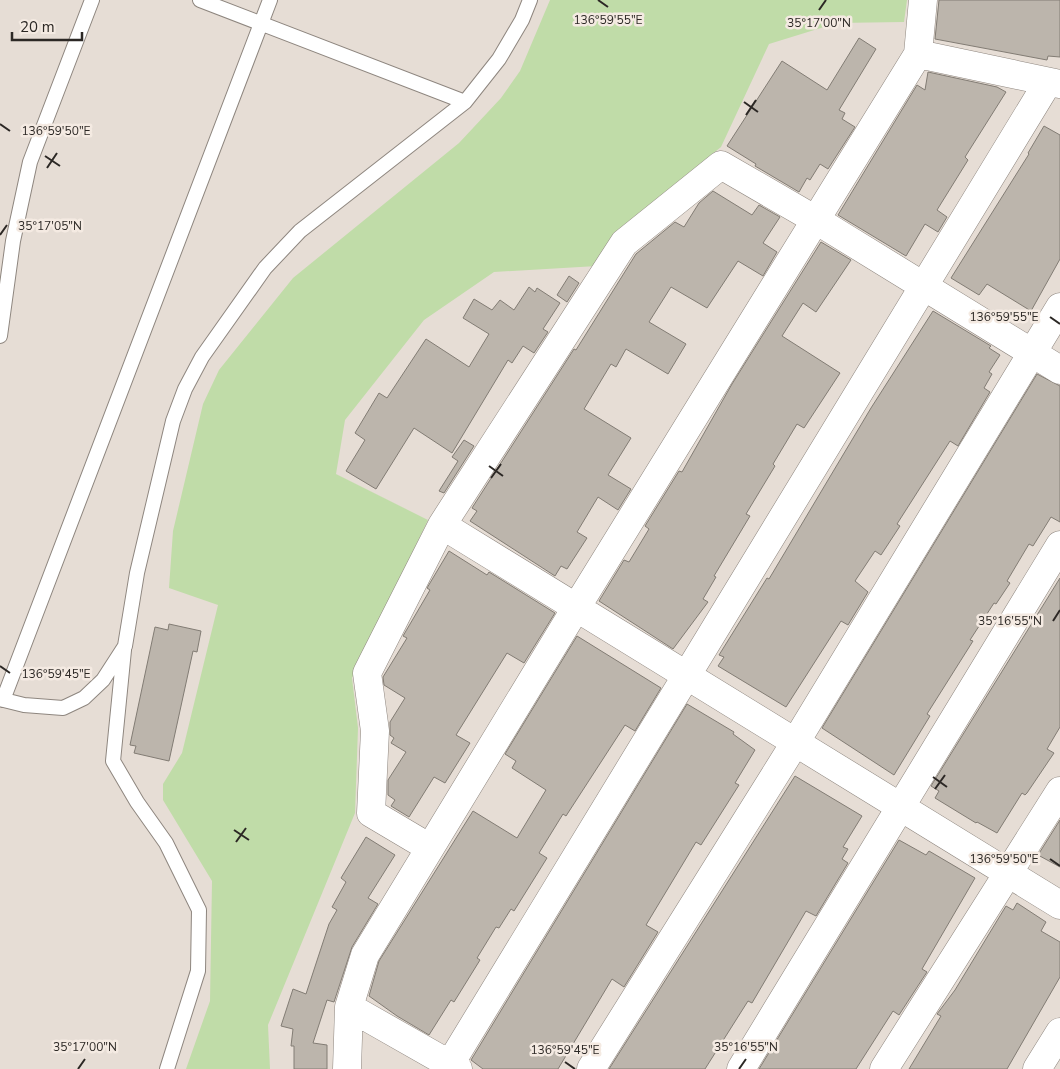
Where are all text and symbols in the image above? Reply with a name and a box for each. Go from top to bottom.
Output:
scale bar [12,10,82,42]
text: 136°59'55"E [573,12,643,28]
text: 35°17'00"N [787,15,851,31]
text: 20 m [20,17,55,37]
text: 136°59'50"E [21,123,91,139]
text: 35°17'05"N [18,218,82,234]
text: 136°59'55"E [969,309,1039,325]
text: 35°16'55"N [978,613,1042,629]
text: 136°59'45"E [21,666,91,682]
text: 136°59'50"E [969,851,1039,867]
text: 35°17'00"N [53,1039,117,1055]
text: 35°16'55"N [714,1039,778,1055]
text: 136°59'45"E [530,1042,600,1058]

